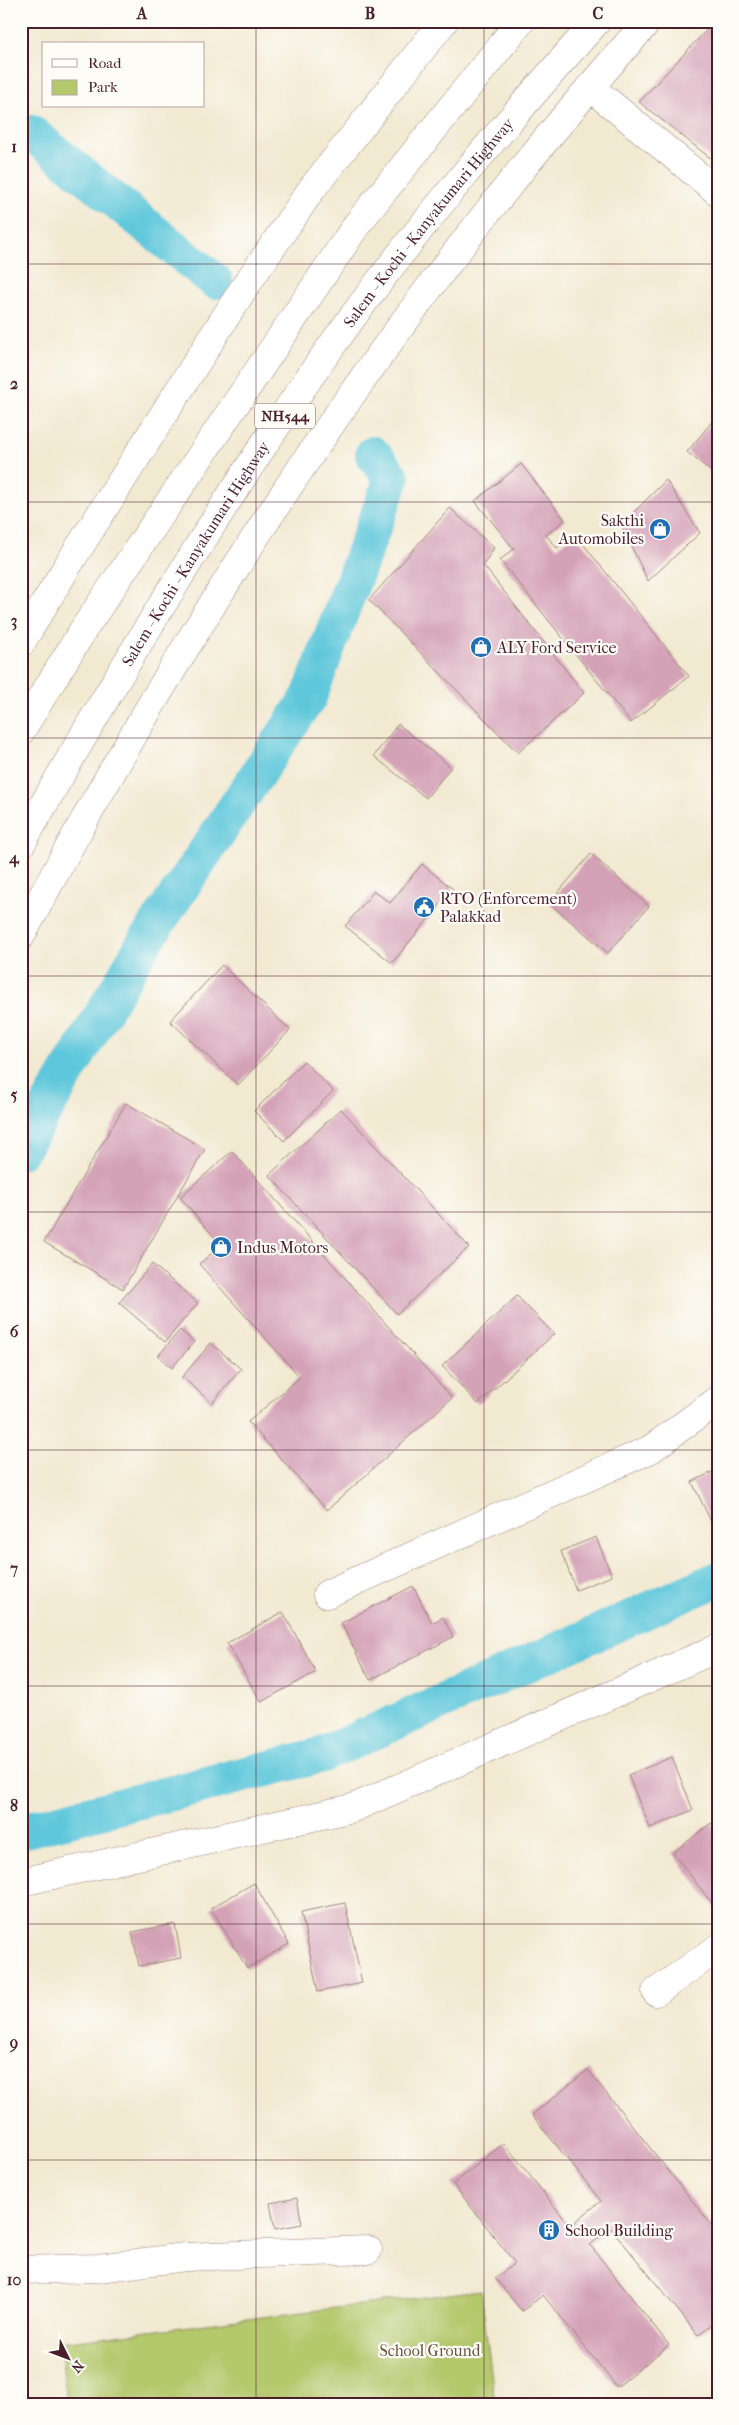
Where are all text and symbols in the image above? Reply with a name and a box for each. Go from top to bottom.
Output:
text: A [136,4,148,23]
text: B [365,4,375,23]
text: C [593,4,604,23]
legend [42,42,205,108]
text: Road [88,54,122,72]
text: Park [88,78,118,96]
street label: Salem - Kochi - Kanyakumari Highway [339,114,518,331]
text: 1 [11,137,17,156]
text: 2 [10,374,18,393]
road number: NH544 [255,404,315,428]
street label: Salem - Kochi - Kanyakumari Highway [118,437,274,670]
place label: Sakthi Automobiles [558,511,644,548]
shop icon: Sakthi Automobiles [648,517,672,541]
text: 3 [11,611,17,631]
shop icon: ALY Ford Service [469,635,493,659]
place label: ALY Ford Service [496,638,617,657]
text: 4 [8,848,20,868]
place label: RTO (Enforcement) Palakkad [440,889,577,926]
public building icon: RTO (Enforcement) Palakkad [412,895,436,919]
text: 5 [11,1085,18,1104]
shop icon: Indus Motors [209,1235,233,1259]
place label: Indus Motors [237,1238,329,1257]
text: 6 [10,1322,19,1341]
text: 7 [9,1559,18,1578]
text: 8 [10,1796,18,1815]
text: 9 [9,2033,18,2053]
building icon: School Building [537,2218,561,2242]
place label: School Building [565,2221,673,2240]
text: 10 [7,2270,21,2289]
north arrow [42,2332,92,2382]
park label: School Ground [379,2341,481,2360]
text: N [67,2357,87,2376]

